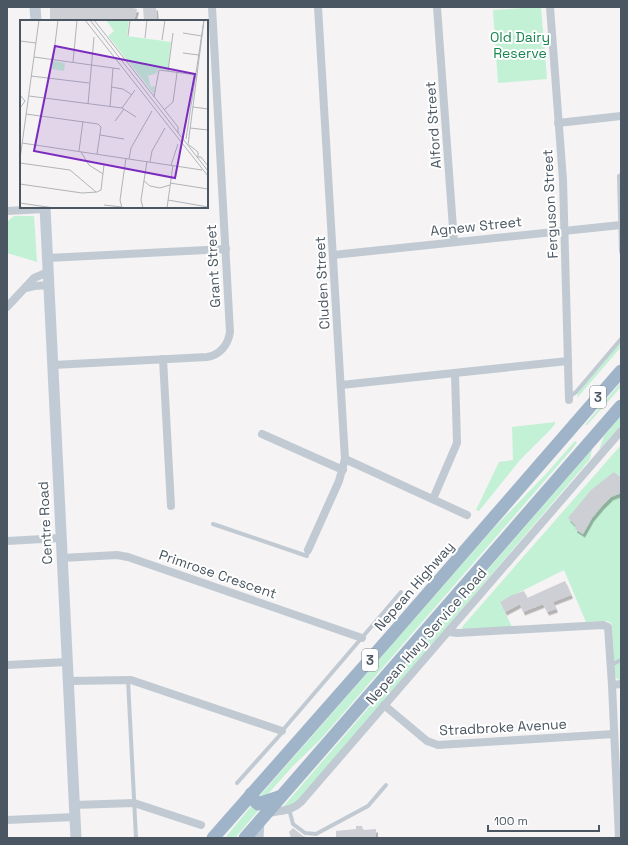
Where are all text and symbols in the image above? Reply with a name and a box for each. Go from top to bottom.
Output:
inset map [20,20,208,208]
park label: Old Dairy Reserve [490,28,550,62]
street label: Alford Street [421,81,445,169]
street label: Ferguson Street [538,149,562,259]
street label: Agnew Street [429,212,523,240]
street label: Grant Street [202,224,224,308]
street label: Cluden Street [311,236,333,330]
road number: 3 [590,386,606,408]
street label: Centre Road [34,481,56,565]
street label: Nepean Highway [370,538,458,634]
street label: Primrose Crescent [157,545,279,603]
street label: Nepean Hwy Service Road [362,564,490,708]
road number: 3 [362,649,378,671]
street label: Stradbroke Avenue [439,715,567,739]
scale bar [488,807,599,833]
text: 100 m [494,813,528,829]

